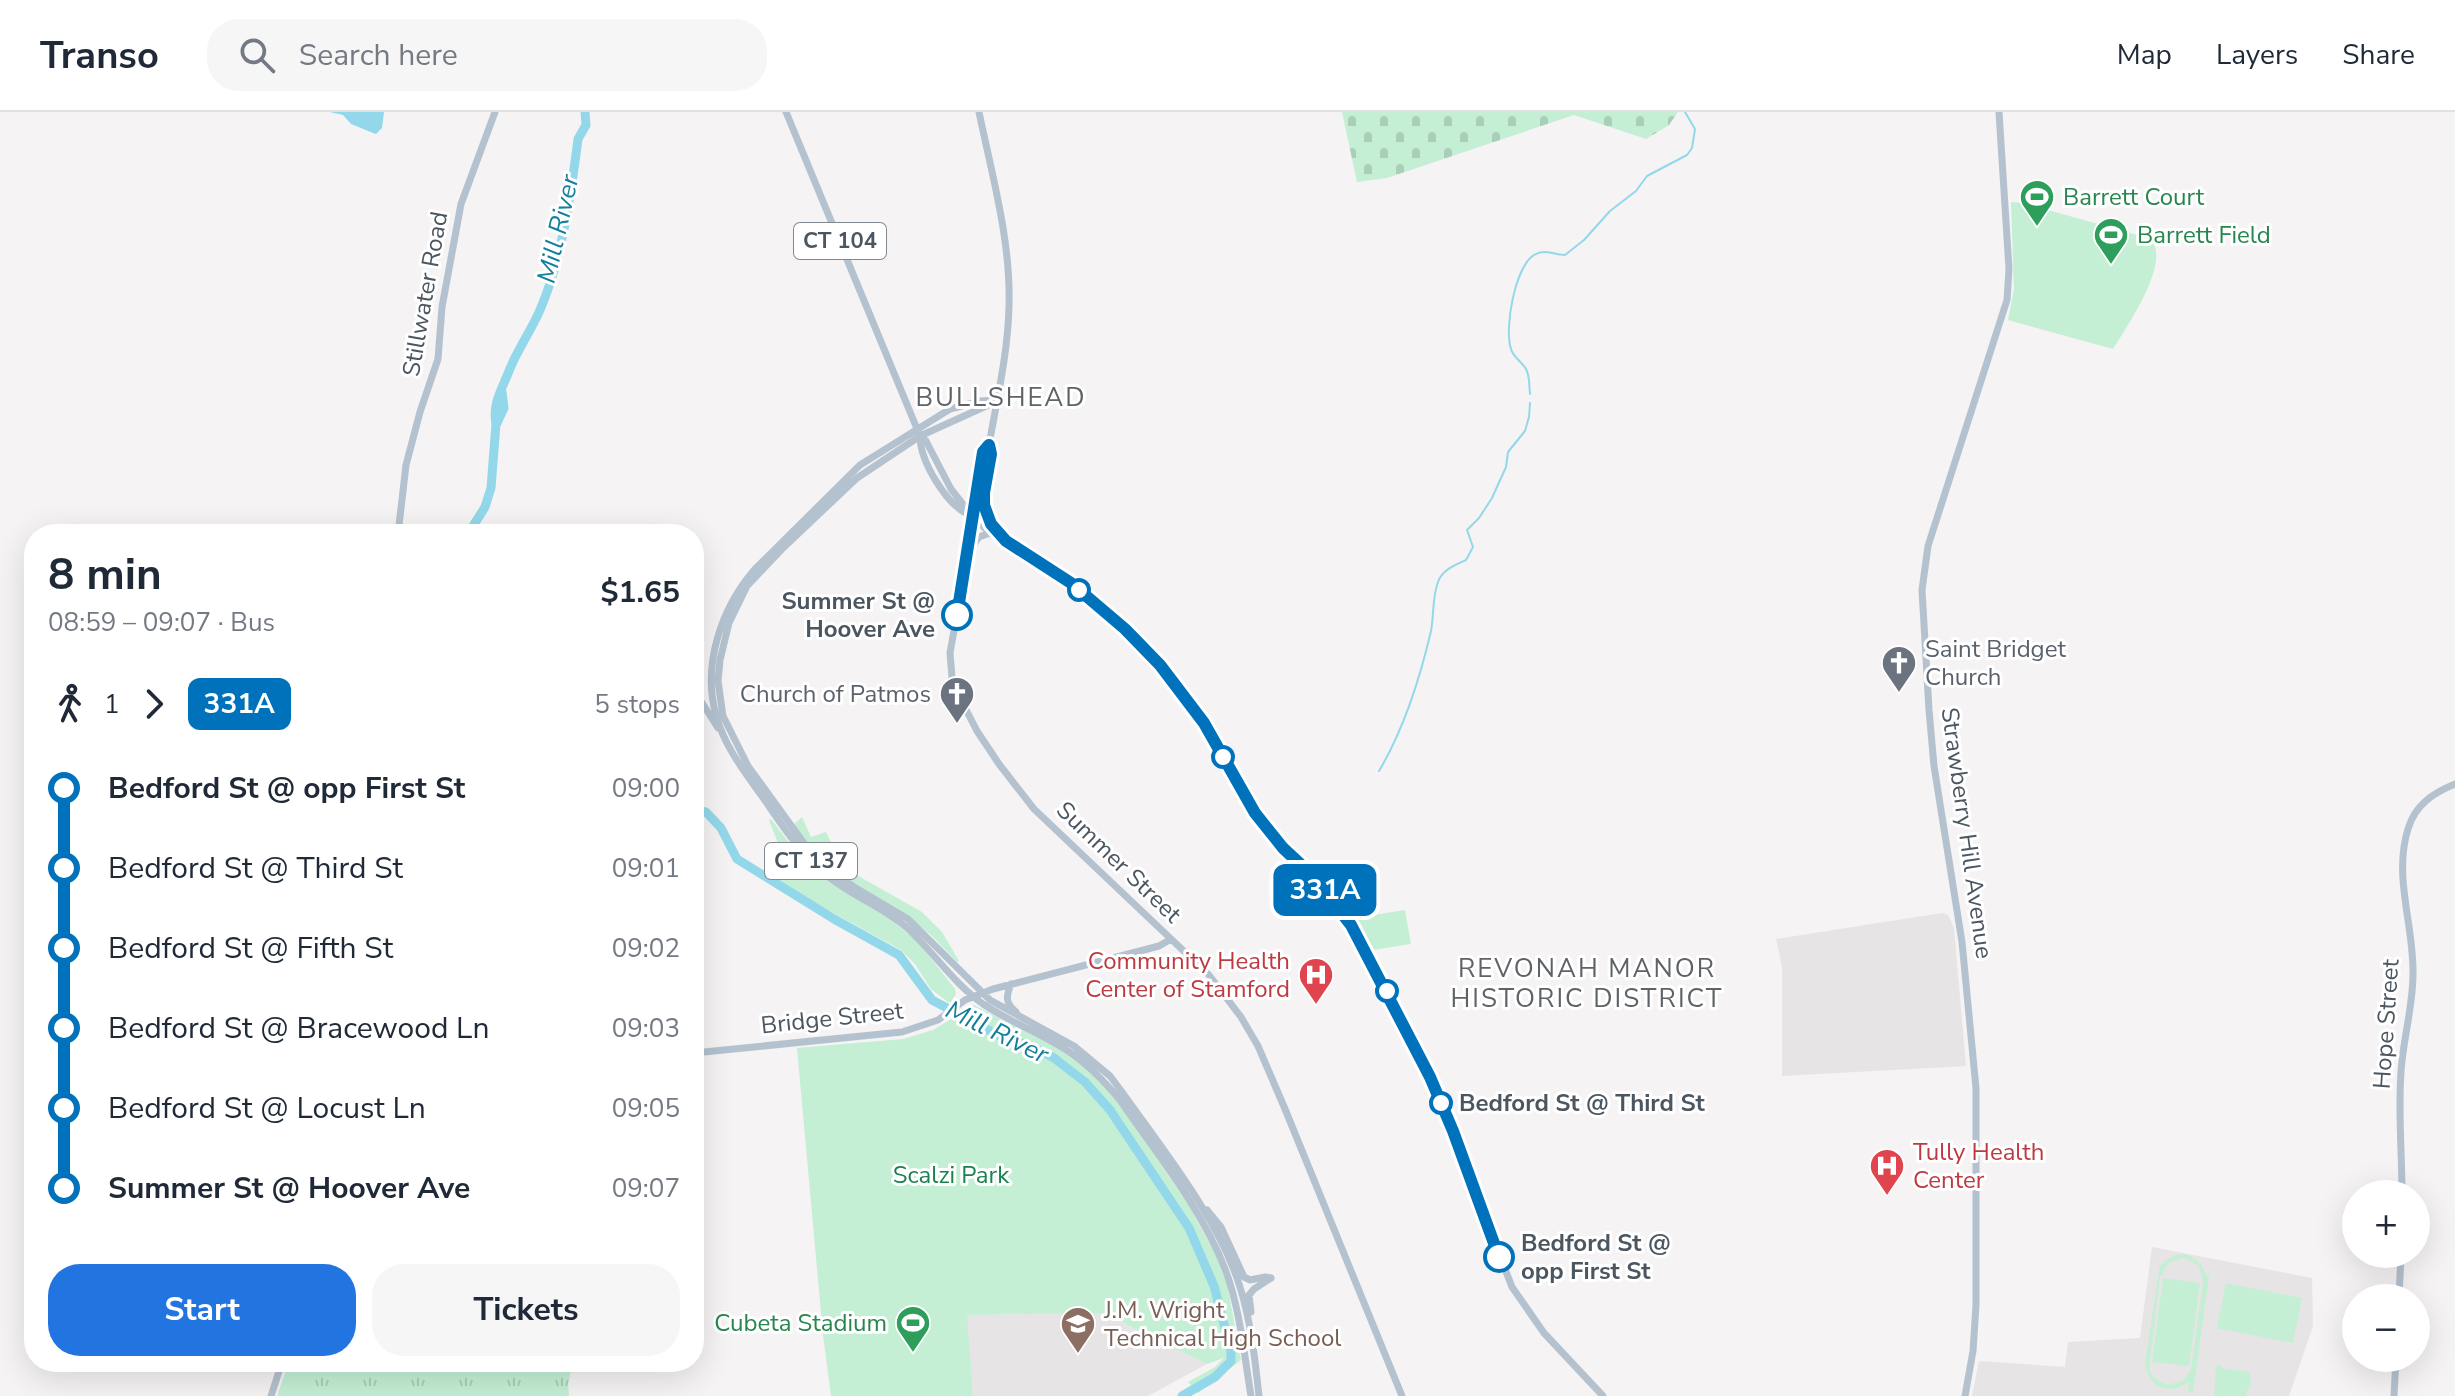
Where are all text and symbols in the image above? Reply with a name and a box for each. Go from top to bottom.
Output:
search box [207,19,767,91]
text: Transo [40,30,159,81]
icon: search [235,33,279,77]
text: Search here [299,35,458,76]
text: Map [2117,36,2172,74]
text: Layers [2216,36,2298,74]
text: Share [2342,36,2415,74]
water label: Mill River [529,171,588,287]
sports icon: Barrett Court [2018,178,2056,228]
place label: Barrett Court [2063,181,2205,213]
street label: Stillwater Road [395,209,455,379]
sports icon: Barrett Field [2092,216,2130,266]
place label: Barrett Field [2137,219,2271,251]
road number: CT 104 [794,223,886,259]
district label: BULLSHEAD [915,380,1087,415]
text: 8 min [48,545,162,605]
text: $1.65 [601,572,680,613]
unlabelled marker [1068,579,1090,601]
place label: Summer St @ Hoover Ave [781,585,935,645]
marker: Summer St @ Hoover Ave [942,600,972,630]
text: 08:59 – 09:07 · Bus [48,605,275,640]
place label: Saint Bridget Church [1925,633,2066,693]
church icon: Saint Bridget Church [1880,644,1918,694]
church icon: Church of Patmos [938,675,976,725]
place label: Church of Patmos [740,678,931,710]
icon: walk [48,682,92,726]
icon: forward [132,682,176,726]
text: 331A [204,685,275,723]
text: 1 [104,687,120,722]
text: 5 stops [594,687,680,722]
street label: Strawberry Hill Avenue [1934,705,2000,961]
unlabelled marker [1212,746,1234,768]
text: Bedford St @ opp First St [108,768,465,809]
text: 09:00 [612,771,680,806]
street label: Summer Street [1050,794,1189,930]
road number: CT 137 [765,843,857,879]
text: Bedford St @ Third St [108,848,403,889]
text: 09:01 [612,851,680,886]
line badge: 331A [1269,864,1381,916]
text: 331A [1289,871,1361,909]
text: Bedford St @ Fifth St [108,928,393,969]
text: 09:02 [612,931,680,966]
place label: Community Health Center of Stamford [1085,945,1290,1005]
district label: REVONAH MANOR HISTORIC DISTRICT [1451,951,1723,1016]
hospital icon: Community Health Center of Stamford [1297,956,1335,1006]
street label: Hope Street [2366,957,2407,1090]
unlabelled marker [1376,980,1398,1002]
water label: Mill River [940,992,1055,1072]
street label: Bridge Street [759,995,905,1041]
text: Bedford St @ Bracewood Ln [108,1008,489,1049]
text: 09:03 [612,1011,680,1046]
place label: Bedford St @ Third St [1459,1087,1705,1119]
text: Bedford St @ Locust Ln [108,1088,426,1129]
text: 09:05 [612,1091,680,1126]
marker: Bedford St @ Third St [1430,1092,1452,1114]
place label: Tully Health Center [1913,1136,2044,1196]
hospital icon: Tully Health Center [1868,1147,1906,1197]
park label: Scalzi Park [893,1159,1010,1191]
text: Summer St @ Hoover Ave [108,1168,470,1209]
text: 09:07 [612,1171,680,1206]
map controls [2342,1180,2430,1372]
button: + [2342,1180,2430,1268]
place label: Bedford St @ opp First St [1521,1227,1671,1287]
marker: Bedford St @ opp First St [1484,1242,1514,1272]
button: Start [48,1264,356,1356]
button: Tickets [372,1264,680,1356]
button: − [2342,1284,2430,1372]
place label: J.M. Wright Technical High School [1103,1294,1341,1354]
sports icon: Cubeta Stadium [894,1304,932,1354]
school or university icon: J.M. Wright Technical High School [1059,1305,1097,1355]
place label: Cubeta Stadium [714,1307,887,1339]

